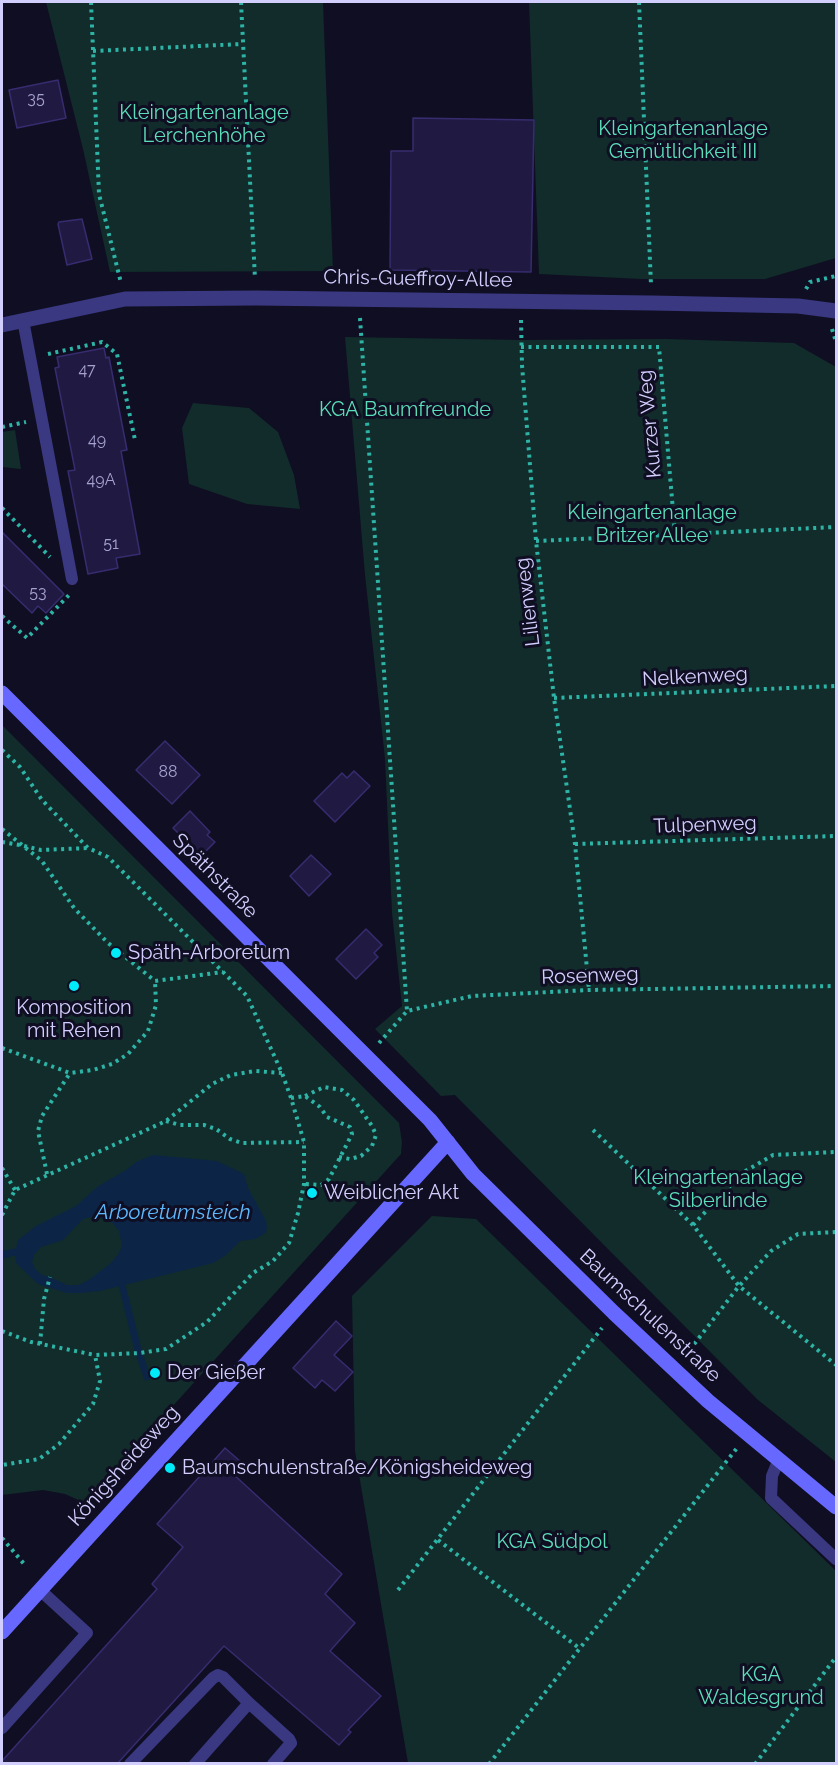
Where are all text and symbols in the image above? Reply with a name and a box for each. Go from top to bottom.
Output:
house number: 35 [27,89,45,109]
park label: Kleingartenanlage Lerchenhöhe [119,101,289,148]
park label: Kleingartenanlage Gemütlichkeit III [598,117,768,164]
street label: Chris-Gueffroy-Allee [323,265,513,293]
house number: 47 [78,360,96,380]
street label: Kurzer Weg [633,369,667,479]
park label: KGA Baumfreunde [319,398,491,422]
house number: 49 [88,430,106,450]
house number: 49A [87,470,115,490]
park label: Kleingartenanlage Britzer Allee [567,501,737,548]
house number: 51 [103,534,119,554]
street label: Lilienweg [511,556,545,648]
house number: 53 [29,583,47,603]
street label: Nelkenweg [642,662,748,692]
house number: 88 [159,762,177,782]
street label: Tulpenweg [653,811,757,839]
street label: Späthstraße [167,828,263,924]
place label: Späth-Arboretum [128,941,290,965]
marker: Späth-Arboretum [109,946,123,960]
street label: Rosenweg [541,962,639,990]
marker: Komposition mit Rehen [67,979,81,993]
place label: Komposition mit Rehen [16,996,132,1043]
park label: Kleingartenanlage Silberlinde [633,1166,803,1213]
place label: Weiblicher Akt [324,1181,459,1205]
marker: Weiblicher Akt [305,1186,319,1200]
water label: Arboretumsteich [95,1200,251,1226]
street label: Baumschulenstraße [574,1244,726,1388]
place label: Der Gießer [167,1361,265,1385]
marker: Der Gießer [148,1366,162,1380]
street label: Königsheideweg [64,1401,184,1531]
place label: Baumschulenstraße/Königsheideweg [182,1456,532,1480]
marker: Baumschulenstraße/Königsheideweg [163,1461,177,1475]
park label: KGA Südpol [496,1530,608,1554]
park label: KGA Waldesgrund [698,1663,824,1710]

